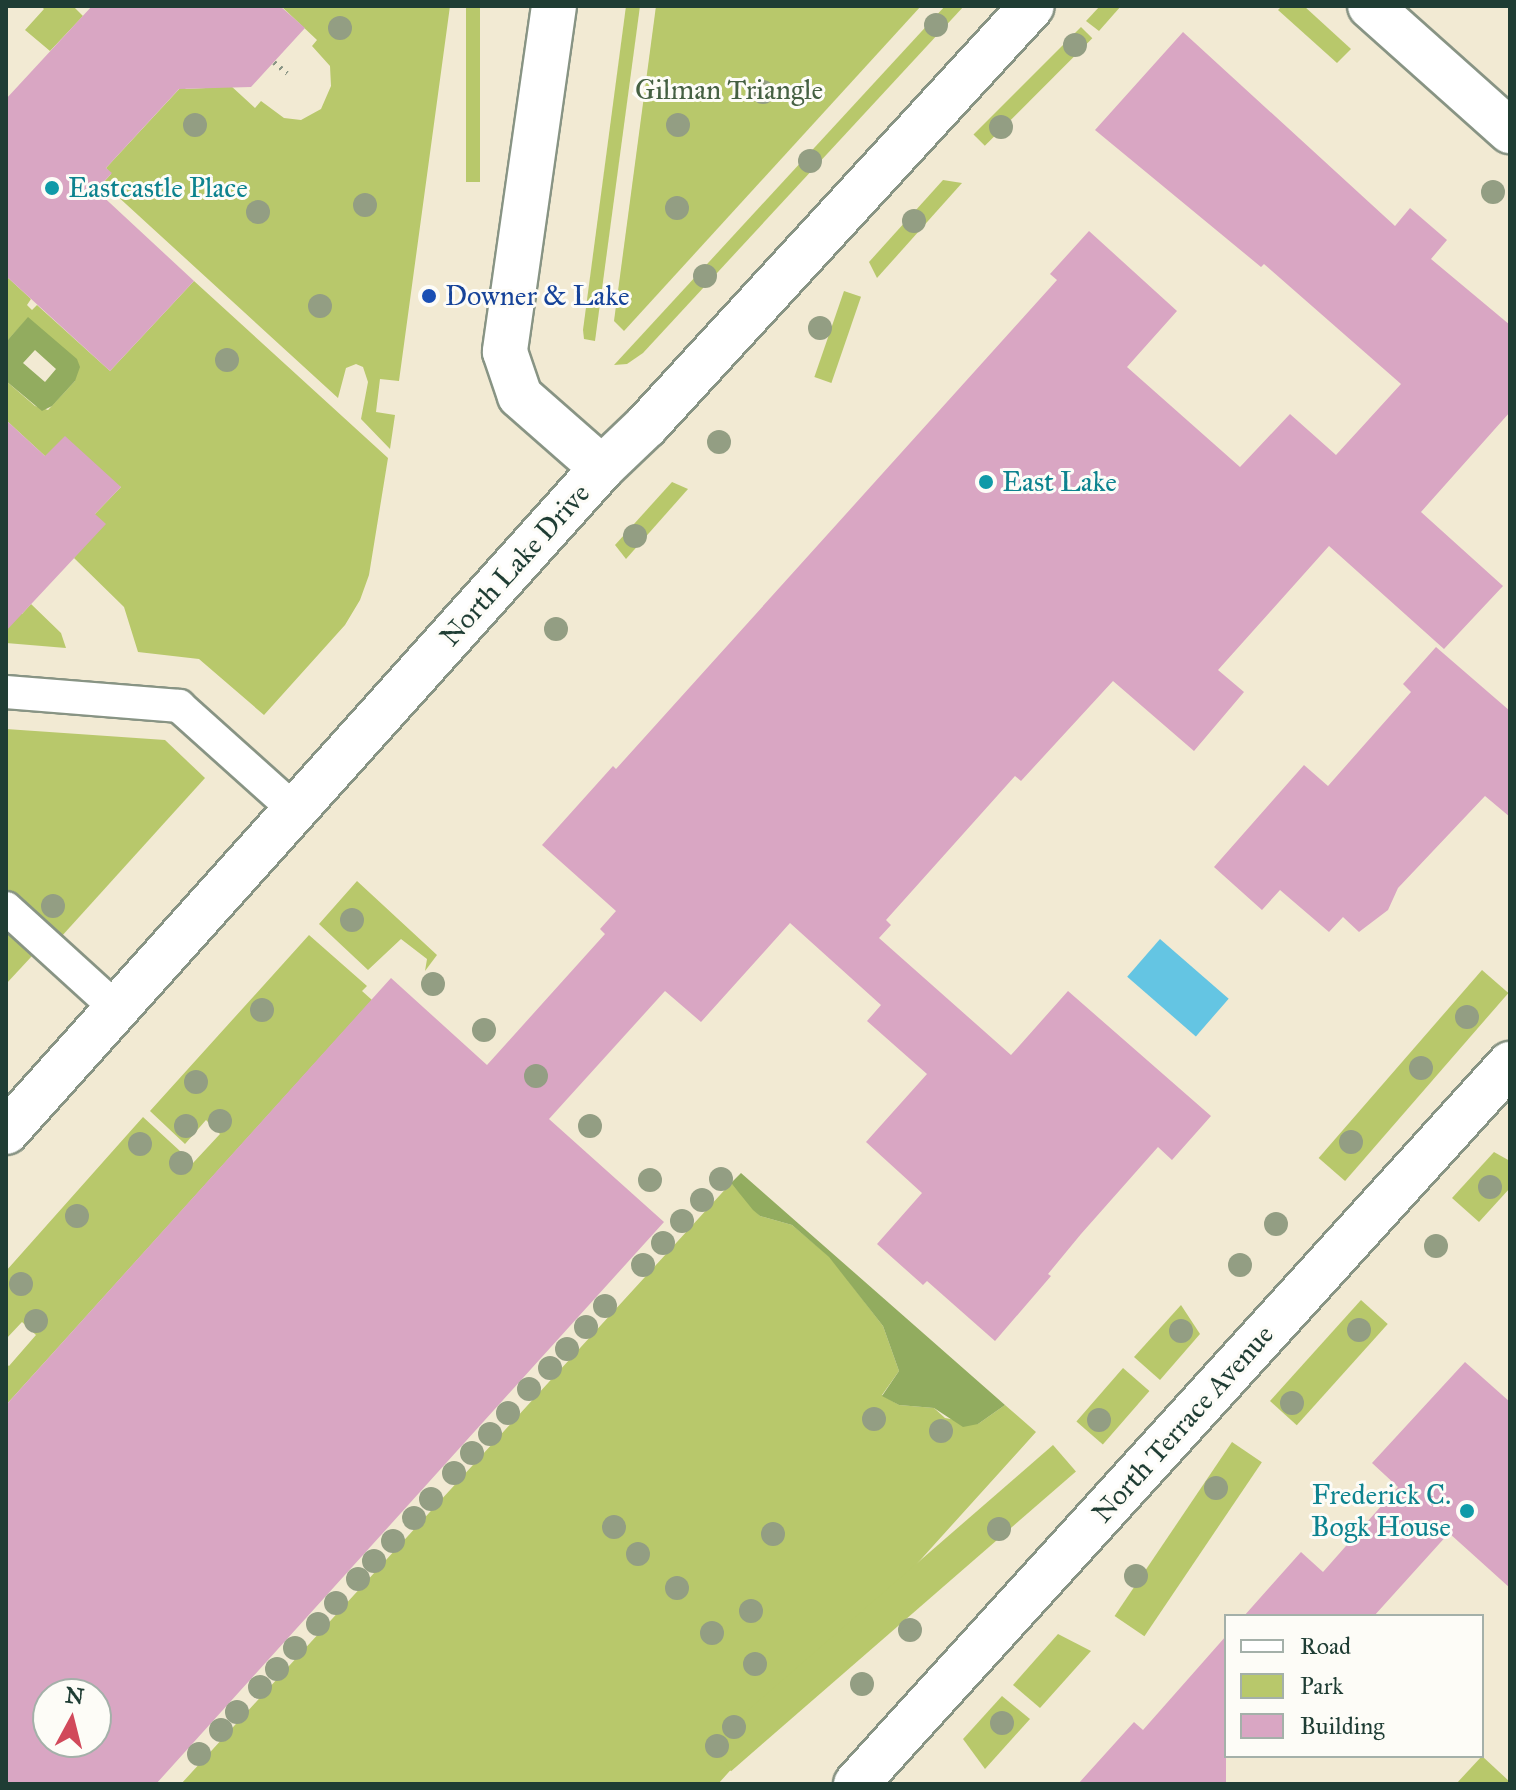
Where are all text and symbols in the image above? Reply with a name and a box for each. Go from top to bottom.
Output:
park label: Gilman Triangle [635,73,823,107]
place label: Eastcastle Place [68,171,248,205]
marker: Eastcastle Place [43,179,61,197]
place label: Downer & Lake [445,279,630,313]
marker: Downer & Lake [420,287,438,305]
place label: East Lake [1002,465,1117,499]
marker: East Lake [977,473,995,491]
street label: North Lake Drive [433,477,597,653]
street label: North Terrace Avenue [1085,1318,1281,1530]
place label: Frederick C. Bogk House [1311,1478,1451,1544]
marker: Frederick C. Bogk House [1458,1502,1476,1520]
legend [1224,1614,1484,1758]
text: Road [1300,1631,1351,1661]
text: Park [1300,1671,1343,1701]
north arrow [32,1678,112,1758]
text: N [64,1681,86,1710]
text: Building [1300,1711,1385,1741]

